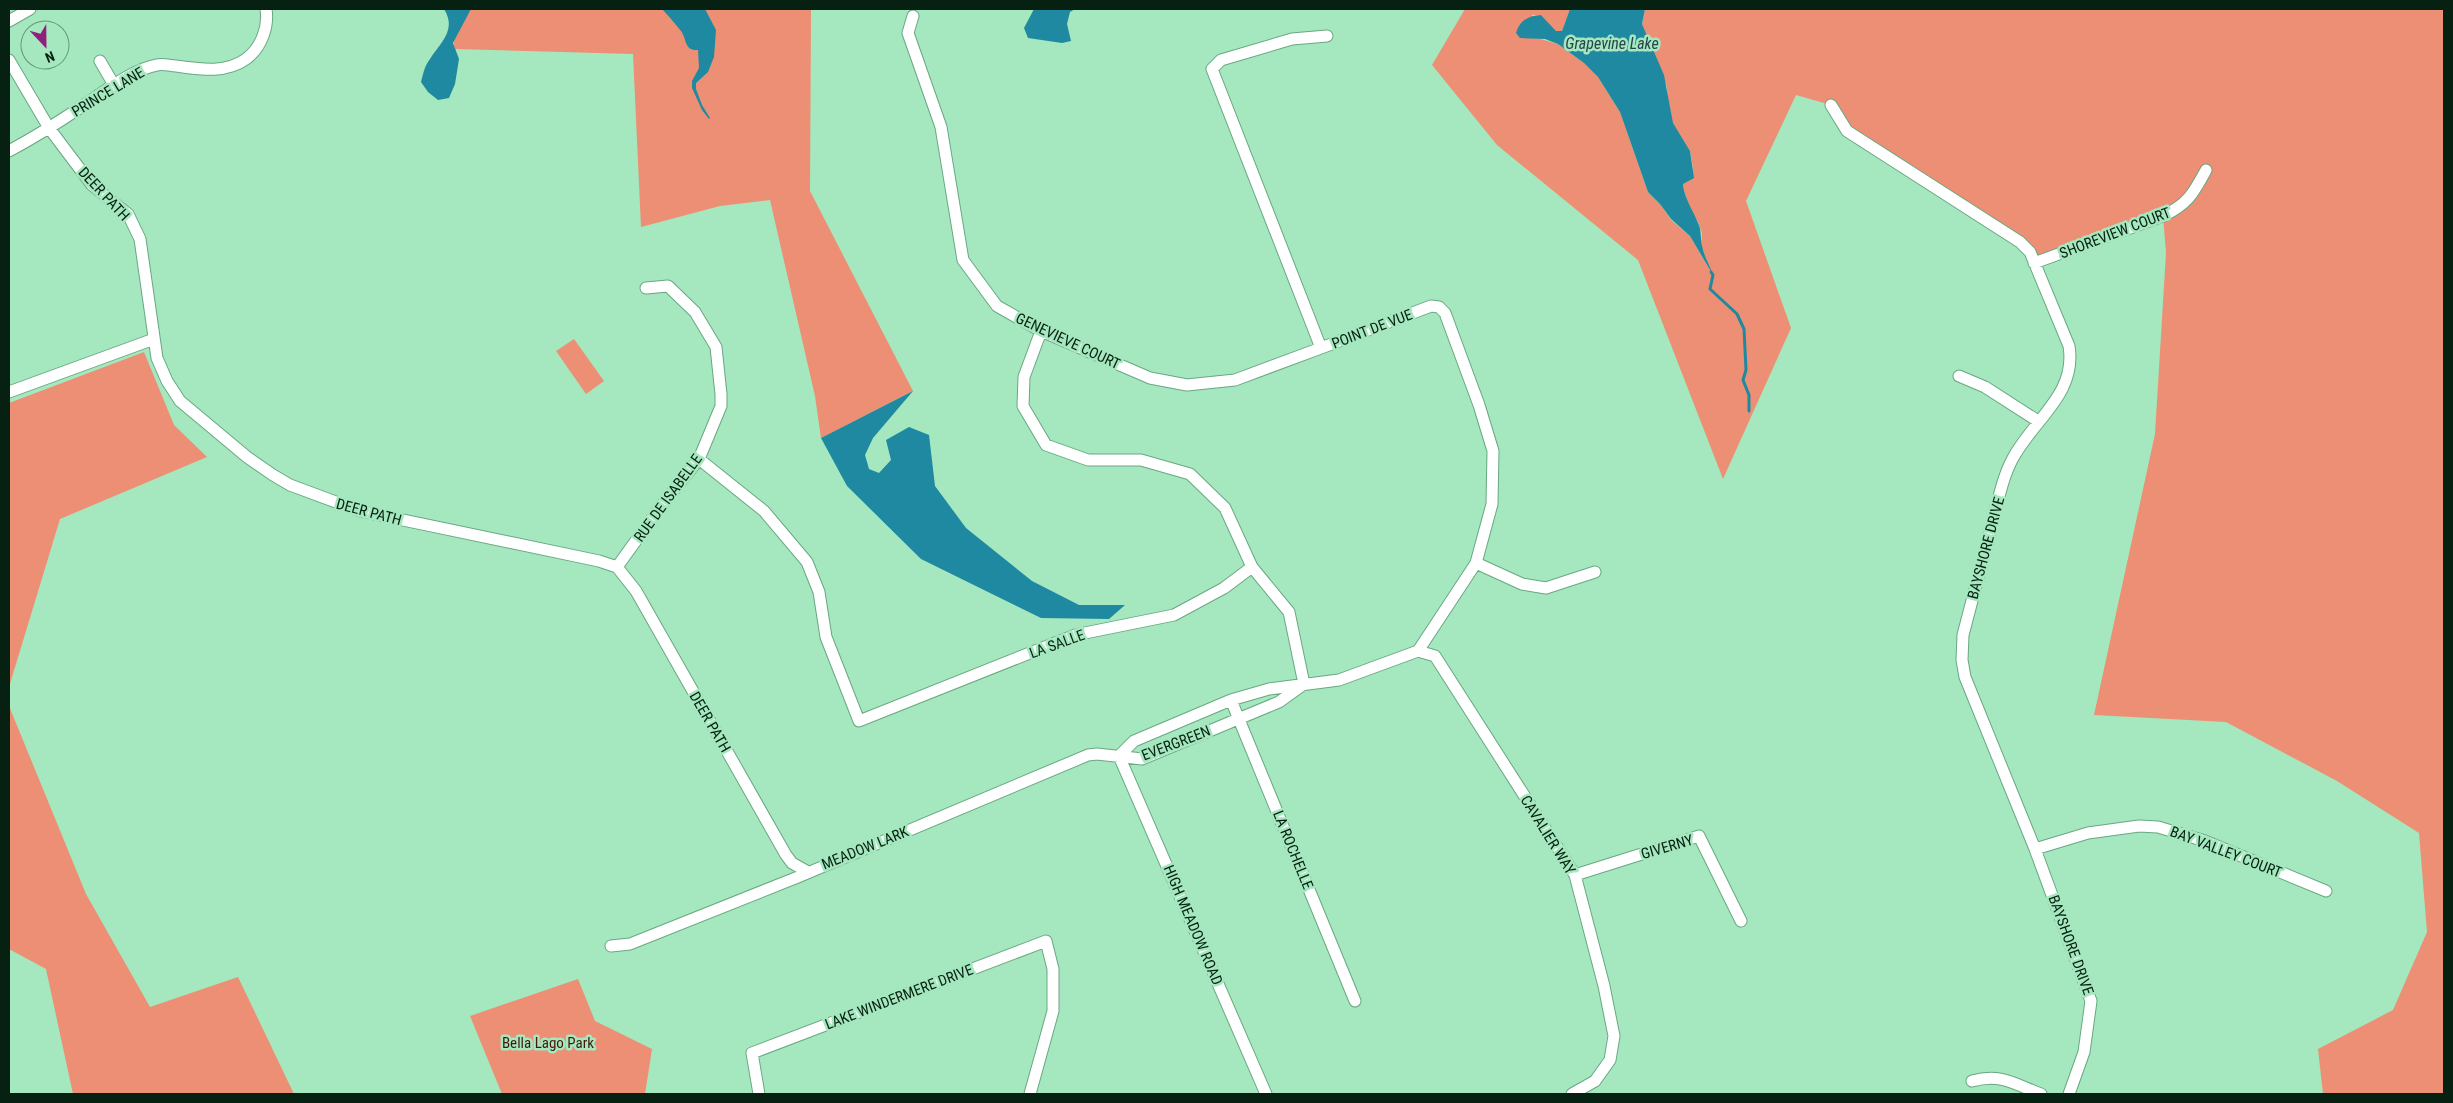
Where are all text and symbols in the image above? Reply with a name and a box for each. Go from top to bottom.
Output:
north arrow [20,20,70,70]
water label: Grapevine Lake [1565,34,1659,53]
text: N [43,48,57,66]
street label: PRINCE LANE [68,63,148,121]
street label: DEER PATH [75,163,133,225]
street label: SHOREVIEW COURT [2057,204,2173,262]
street label: POINT DE VUE [1329,305,1415,353]
street label: GENEVIEVE COURT [1013,309,1123,373]
street label: RUE DE ISABELLE [630,451,706,545]
street label: DEER PATH [334,495,404,529]
street label: BAYSHORE DRIVE [1964,495,2008,601]
street label: LA SALLE [1027,626,1087,662]
street label: DEER PATH [685,688,735,756]
street label: EVERGREEN [1139,722,1213,764]
street label: CAVALIER WAY [1517,792,1579,878]
street label: LA ROCHELLE [1269,808,1317,892]
street label: MEADOW LARK [819,822,912,874]
street label: BAY VALLEY COURT [2168,822,2285,882]
street label: GIVERNY [1639,831,1695,863]
street label: HIGH MEADOW ROAD [1160,862,1226,988]
street label: BAYSHORE DRIVE [2045,893,2097,997]
street label: LAKE WINDERMERE DRIVE [822,960,976,1034]
park label: Bella Lago Park [502,1034,594,1052]

